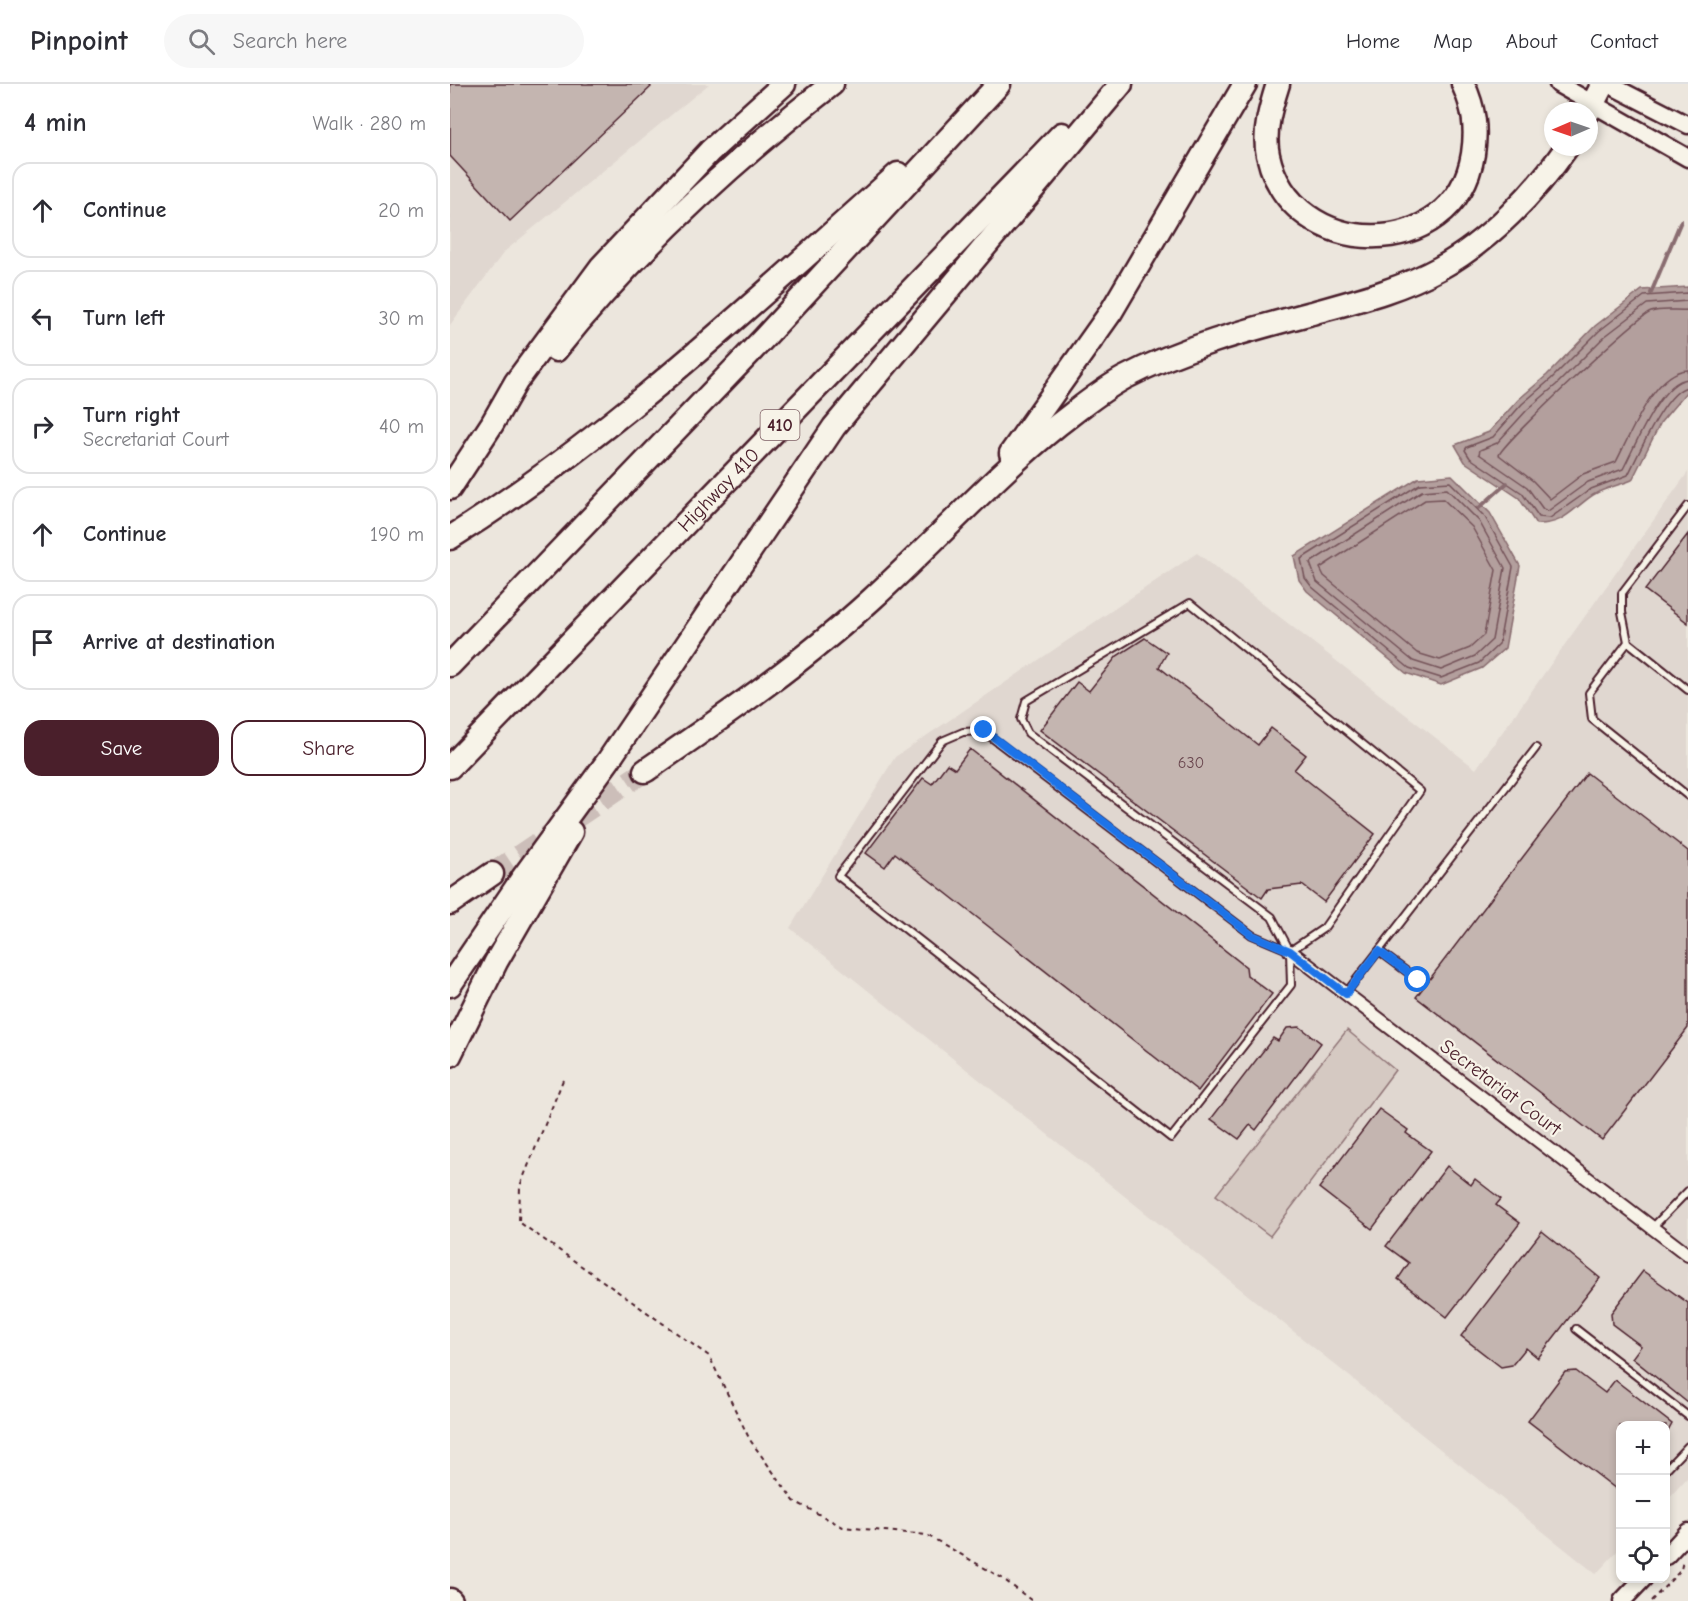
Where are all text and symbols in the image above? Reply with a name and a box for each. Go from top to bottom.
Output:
search box [164,14,584,68]
text: Pinpoint [30,25,128,57]
icon: search [185,25,218,58]
text: Search here [233,28,347,54]
text: Home [1346,29,1400,53]
text: Map [1433,29,1473,53]
text: About [1506,29,1557,53]
text: Contact [1590,29,1658,53]
north arrow [1544,102,1598,156]
text: 4 min [24,108,87,138]
text: Walk · 280 m [313,112,426,135]
icon: ahead [26,194,59,227]
text: Continue [83,197,166,223]
text: 20 m [378,199,424,222]
icon: left [26,302,59,335]
text: Turn left [83,305,165,331]
text: 30 m [378,307,424,330]
text: Turn right [83,402,180,428]
icon: right [26,410,59,443]
road number: 410 [760,410,800,440]
text: 40 m [379,415,424,438]
text: Secretariat Court [83,428,229,451]
street label: Highway 410 [673,443,764,537]
icon: ahead [26,518,59,551]
text: Continue [83,521,166,547]
text: 190 m [370,523,424,546]
icon: arrive [26,626,59,659]
text: Arrive at destination [83,629,275,655]
route end [970,716,996,742]
button: Save [24,720,219,776]
button: Share [231,720,426,776]
house number: 630 [1178,754,1204,772]
route start [1404,966,1430,992]
street label: Secretariat Court [1436,1034,1567,1141]
map controls [1616,1421,1670,1583]
button: + [1616,1421,1670,1475]
button: − [1616,1475,1670,1529]
button: locate [1616,1529,1670,1583]

